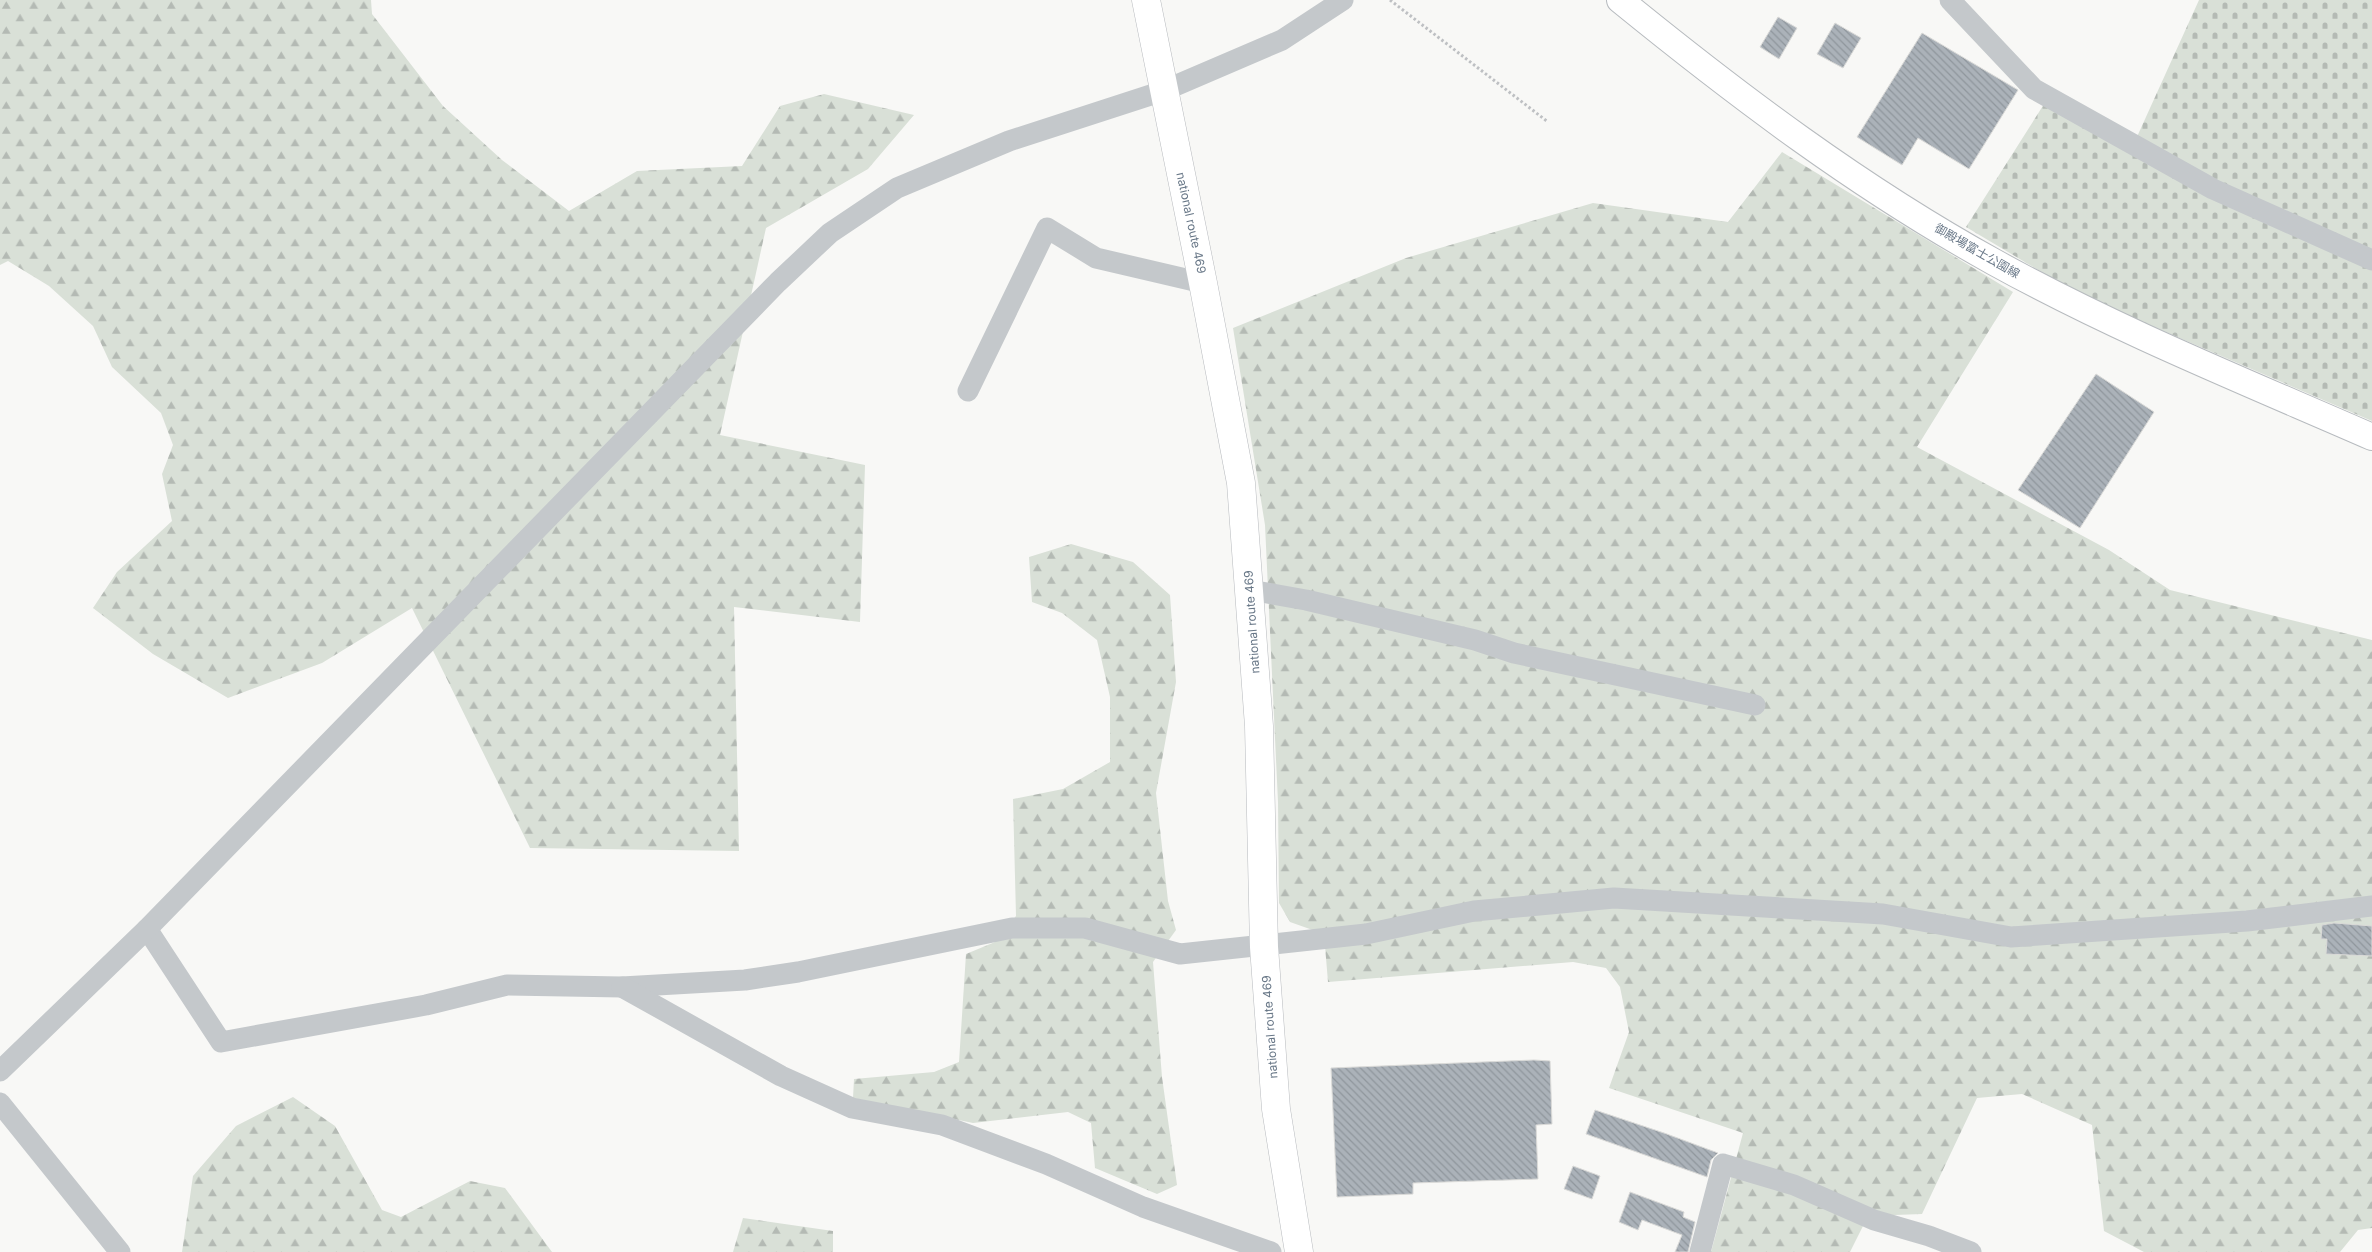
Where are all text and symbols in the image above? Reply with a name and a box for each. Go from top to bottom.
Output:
street label: national route 469 [1173,171,1210,275]
street label: 御殿場富士公園線 [1932,220,2023,281]
street label: national route 469 [1240,570,1263,674]
street label: national route 469 [1258,975,1281,1079]

